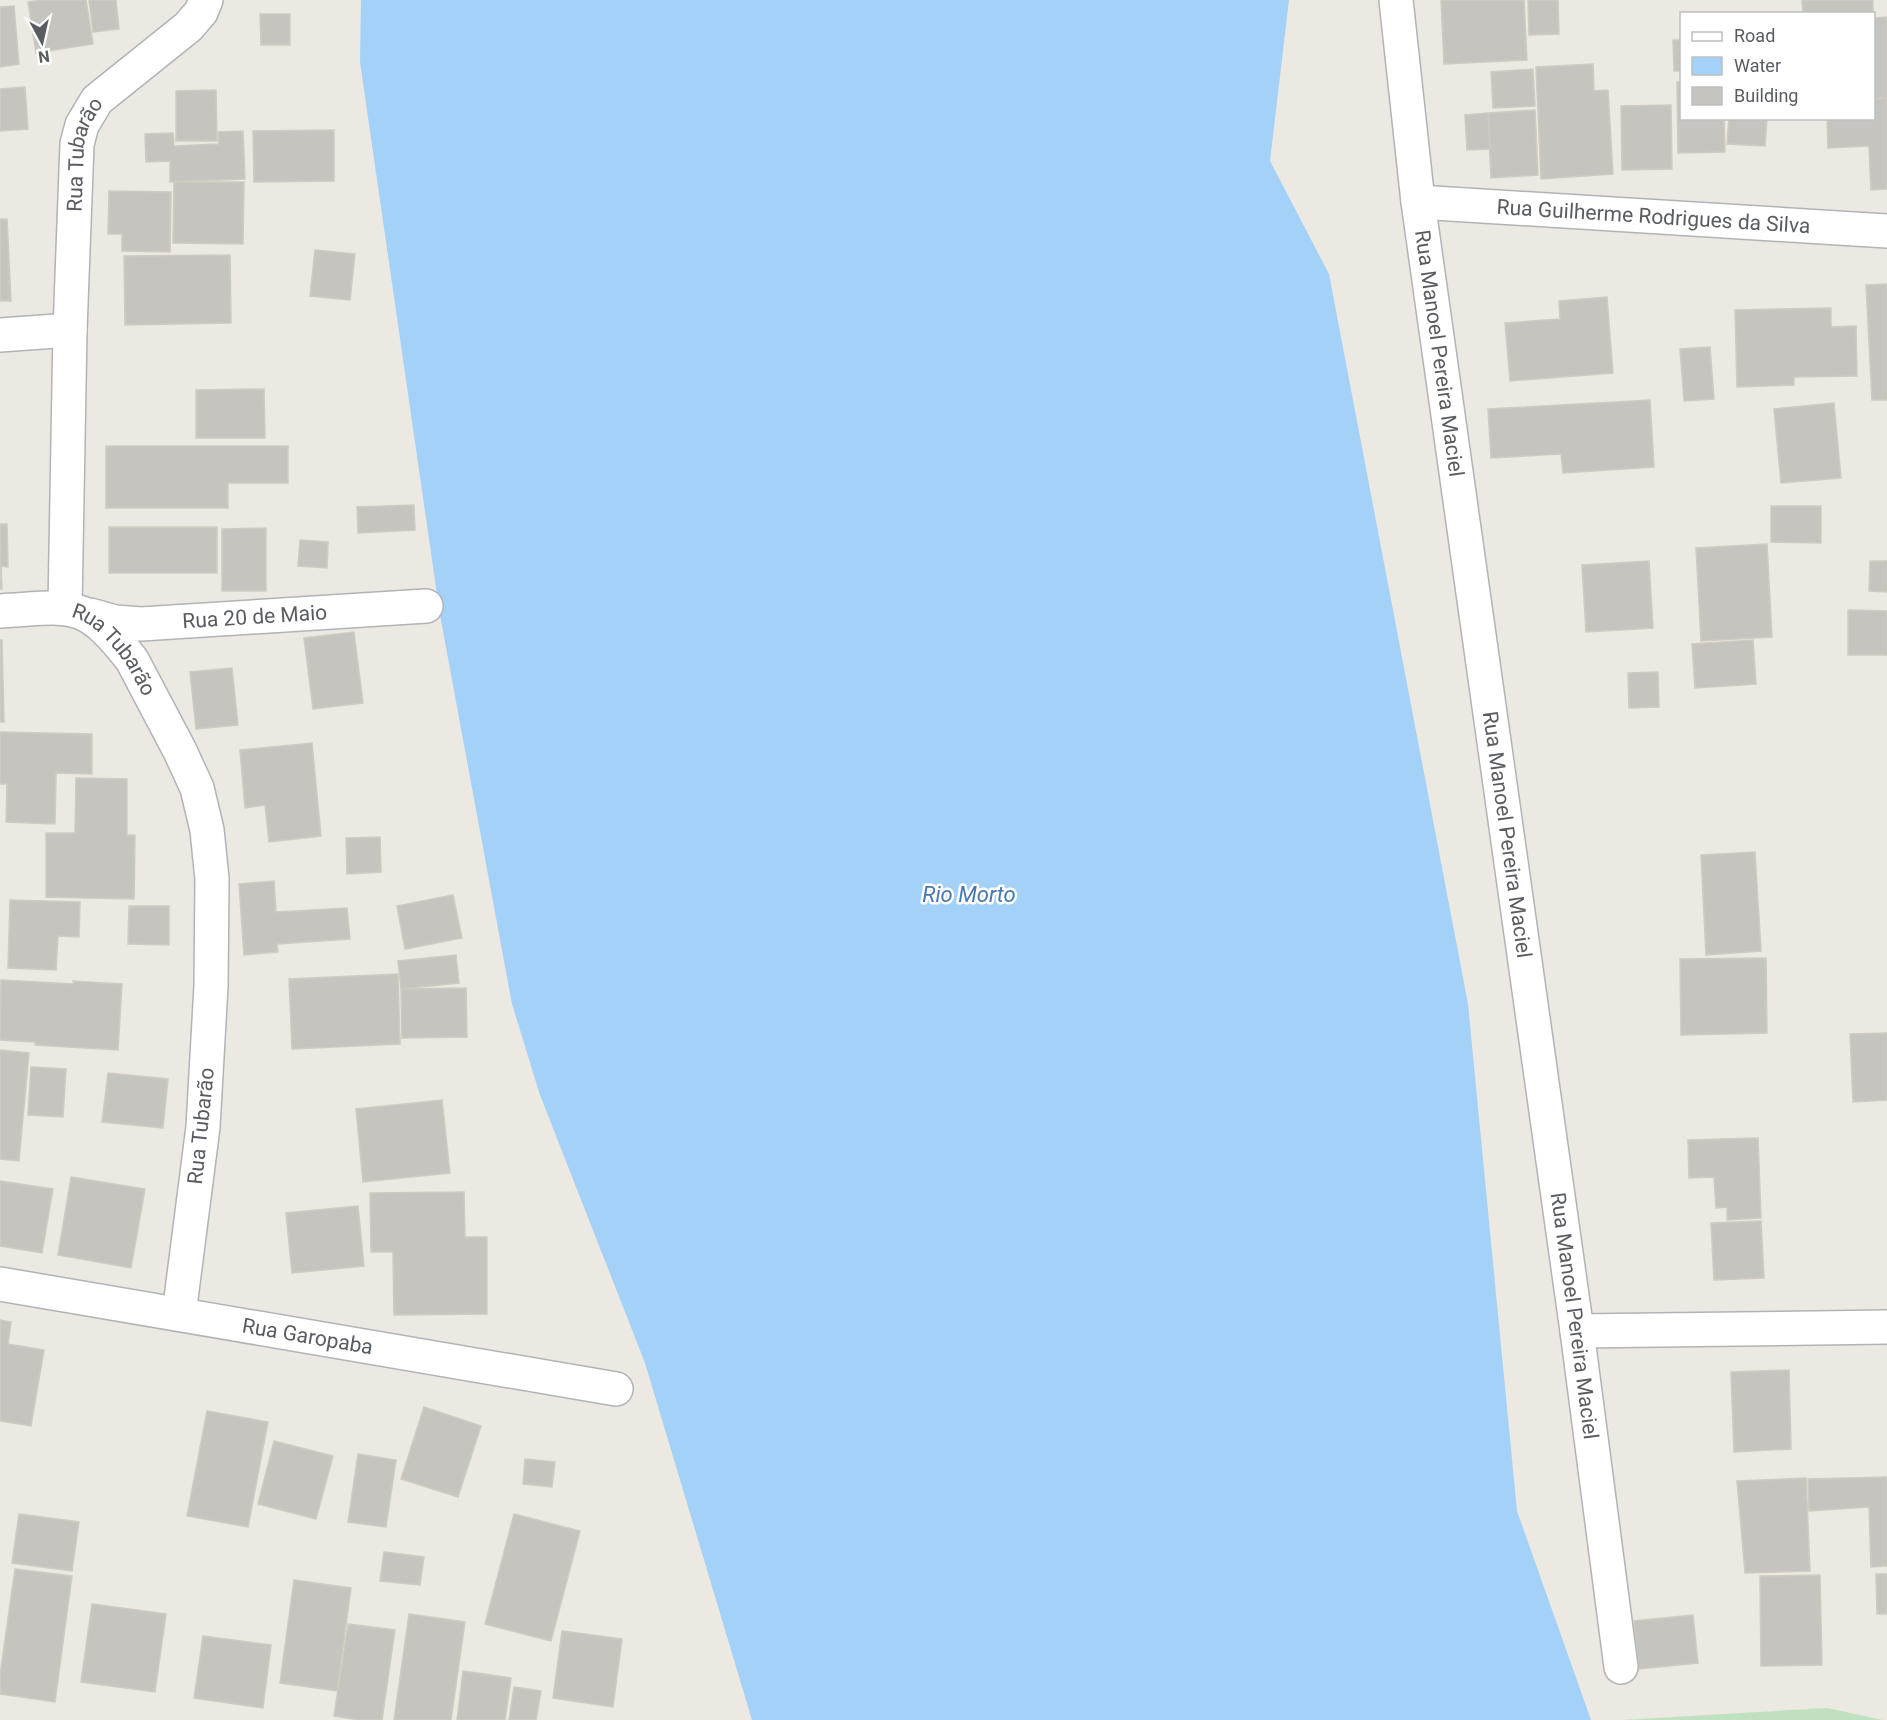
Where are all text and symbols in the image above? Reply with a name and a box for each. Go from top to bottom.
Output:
north arrow [12,12,72,72]
legend [1680,12,1875,120]
text: Road [1734,25,1775,46]
text: N [37,46,51,67]
text: Water [1734,55,1781,76]
text: Building [1734,85,1798,106]
street label: Rua Tubarão [62,93,108,212]
street label: Rua Guilherme Rodrigues da Silva [1496,195,1811,238]
street label: Rua Manoel Pereira Maciel [1410,228,1469,478]
street label: Rua Tubarão [69,599,161,700]
street label: Rua 20 de Maio [182,600,328,633]
street label: Rua Manoel Pereira Maciel [1478,710,1536,960]
water label: Rio Morto [922,882,1016,907]
street label: Rua Tubarão [183,1066,219,1186]
street label: Rua Manoel Pereira Maciel [1546,1191,1603,1441]
street label: Rua Garopaba [240,1313,375,1359]

